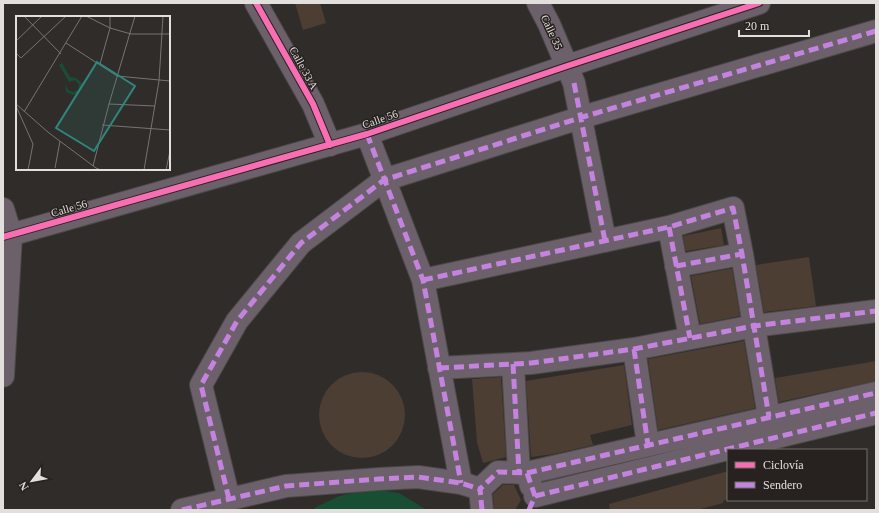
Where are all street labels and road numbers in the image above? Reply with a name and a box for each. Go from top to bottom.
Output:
street label: Calle 35 [539,13,565,52]
street label: Calle 33 A [287,45,321,92]
street label: Calle 56 [361,107,400,131]
street label: Calle 56 [50,197,89,219]

